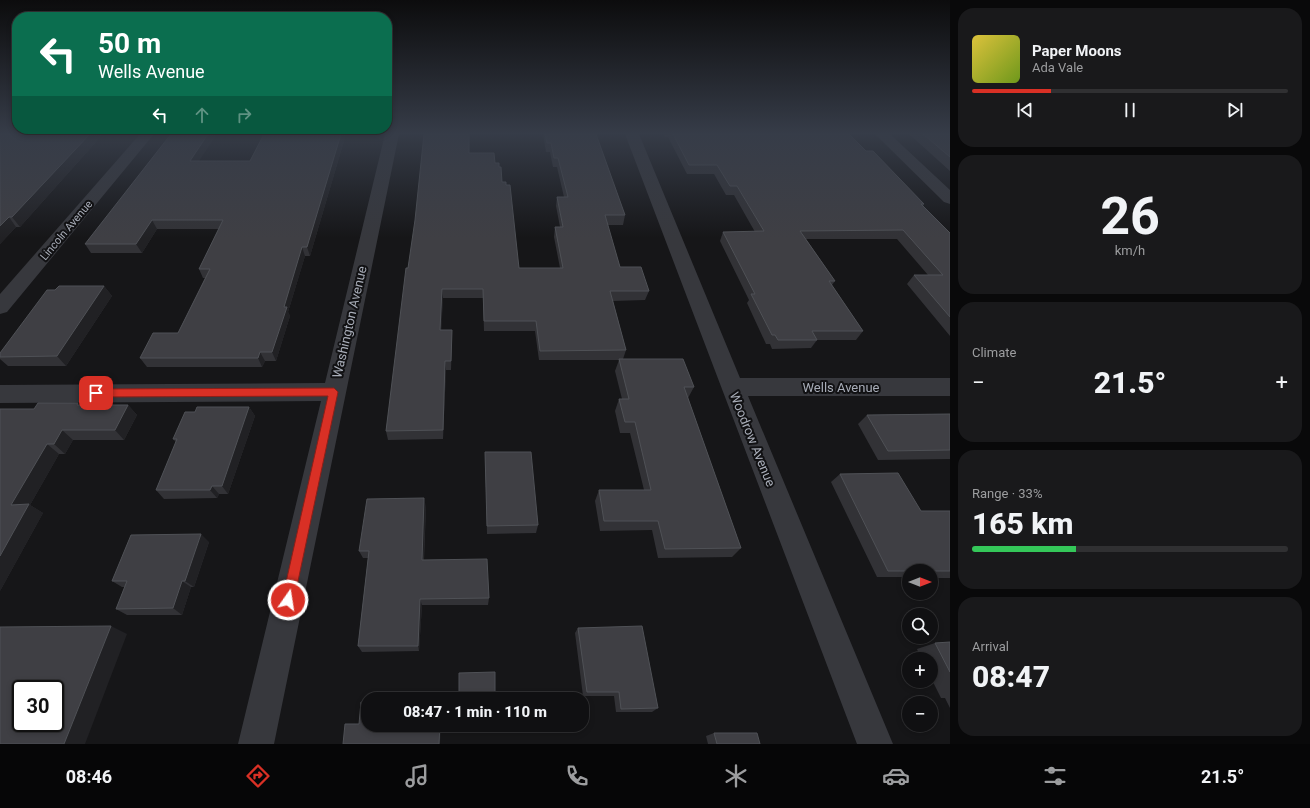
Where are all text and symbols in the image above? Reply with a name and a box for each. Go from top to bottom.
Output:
text: 50 m [98,27,161,60]
icon: left [32,28,84,80]
text: Paper Moons [1032,42,1122,60]
text: Ada Vale [1032,60,1083,75]
text: Wells Avenue [98,61,205,82]
icon: previous [1014,99,1036,121]
icon: pause [1119,99,1141,121]
icon: next [1224,99,1246,121]
icon: left [149,104,171,126]
icon: ahead [191,104,213,126]
icon: right [233,104,255,126]
text: 26 [1100,186,1160,247]
street label: Lincoln Avenue [38,198,95,263]
text: km/h [1115,243,1145,258]
street label: Washington Avenue [329,265,370,380]
text: Climate [972,345,1016,360]
text: 21.5° [1094,365,1166,400]
text: − [972,370,985,395]
text: + [1276,370,1288,395]
pin [79,376,113,410]
street label: Wells Avenue [803,380,880,395]
icon: arrive [85,382,107,404]
street label: Woodrow Avenue [727,390,778,489]
text: Range · 33% [972,486,1042,501]
text: 165 km [972,506,1074,541]
north arrow [902,564,938,600]
map controls [902,564,938,732]
position arrow [267,579,309,621]
button: search [902,608,938,644]
text: Arrival [972,639,1009,654]
button: + [902,652,938,688]
text: 08:47 [972,659,1050,694]
speed limit sign: 30 [12,680,64,732]
button: − [902,696,938,732]
text: 08:47 · 1 min · 110 m [403,703,547,721]
icon: directions [244,762,272,790]
icon: music [403,762,431,790]
icon: phone [563,762,591,790]
icon: climate [722,762,750,790]
icon: car [882,762,910,790]
icon: filters [1041,762,1069,790]
text: 08:46 [66,766,112,787]
text: 21.5° [1201,766,1244,787]

